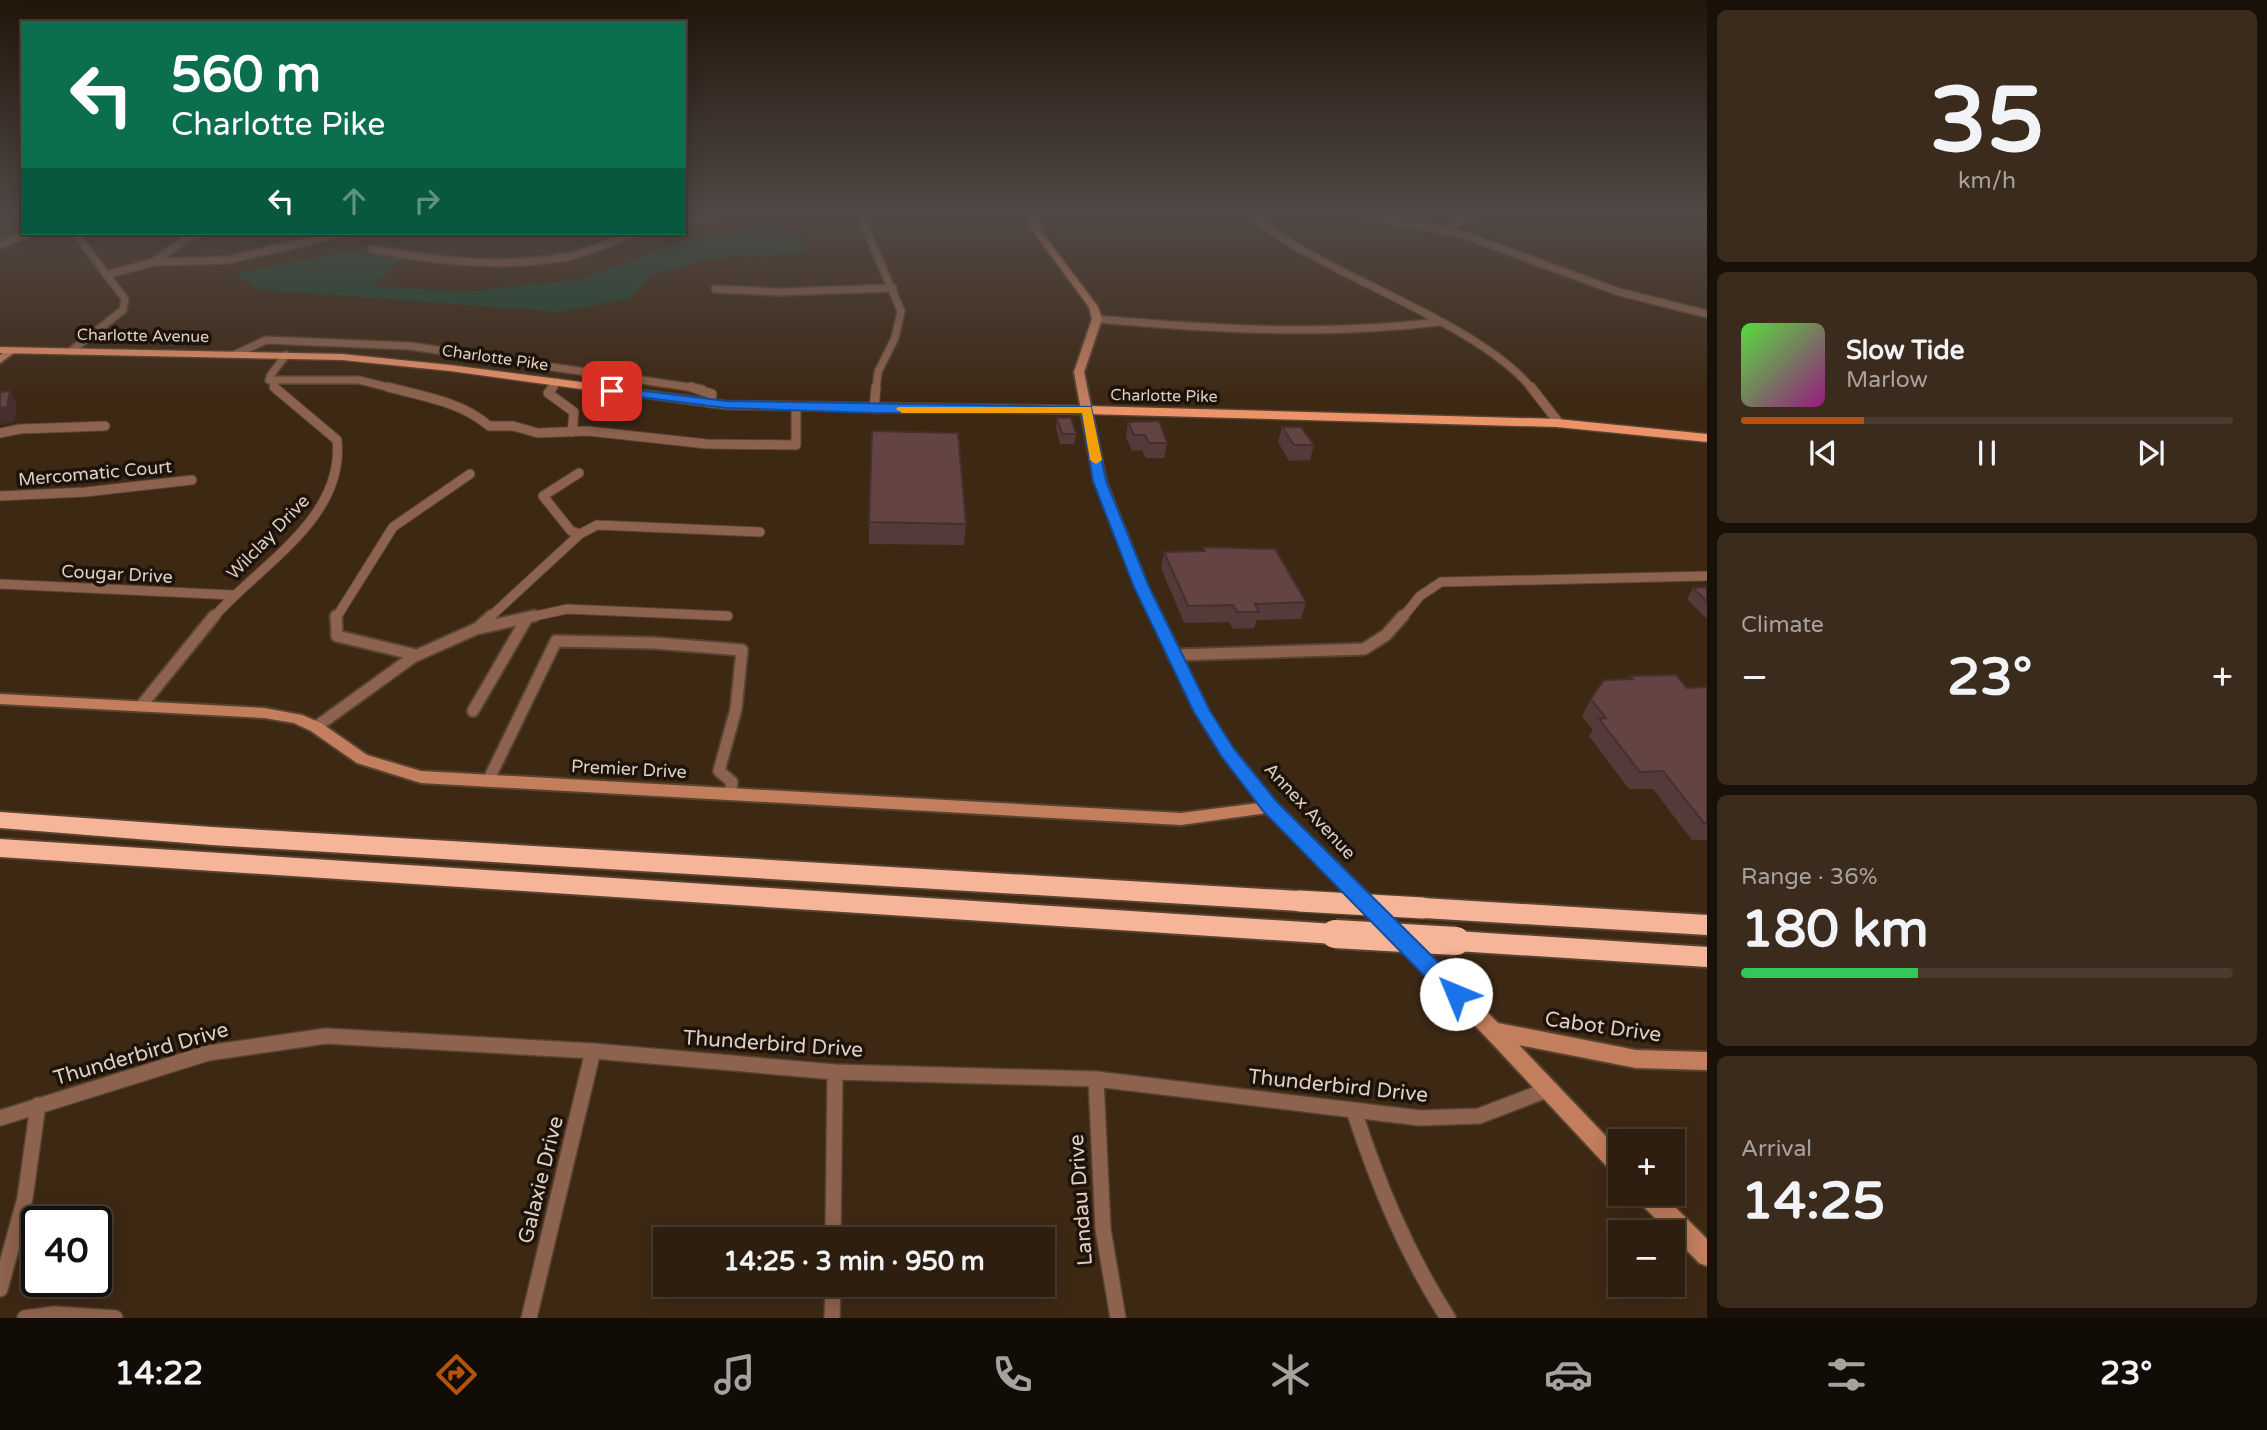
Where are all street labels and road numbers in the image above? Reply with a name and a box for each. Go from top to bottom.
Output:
street label: Charlotte Avenue [77,325,209,347]
street label: Charlotte Pike [441,341,549,375]
street label: Charlotte Pike [1110,385,1218,407]
street label: Mercomatic Court [17,455,173,491]
street label: Wilclay Drive [222,490,314,584]
street label: Cougar Drive [61,560,173,588]
street label: Premier Drive [571,755,687,783]
street label: Annex Avenue [1260,758,1360,864]
street label: Cabot Drive [1543,1006,1663,1048]
street label: Thunderbird Drive [51,1017,231,1091]
street label: Thunderbird Drive [682,1025,864,1063]
street label: Thunderbird Drive [1247,1064,1429,1108]
street label: Galaxie Drive [513,1114,569,1246]
street label: Landau Drive [1064,1133,1098,1267]

